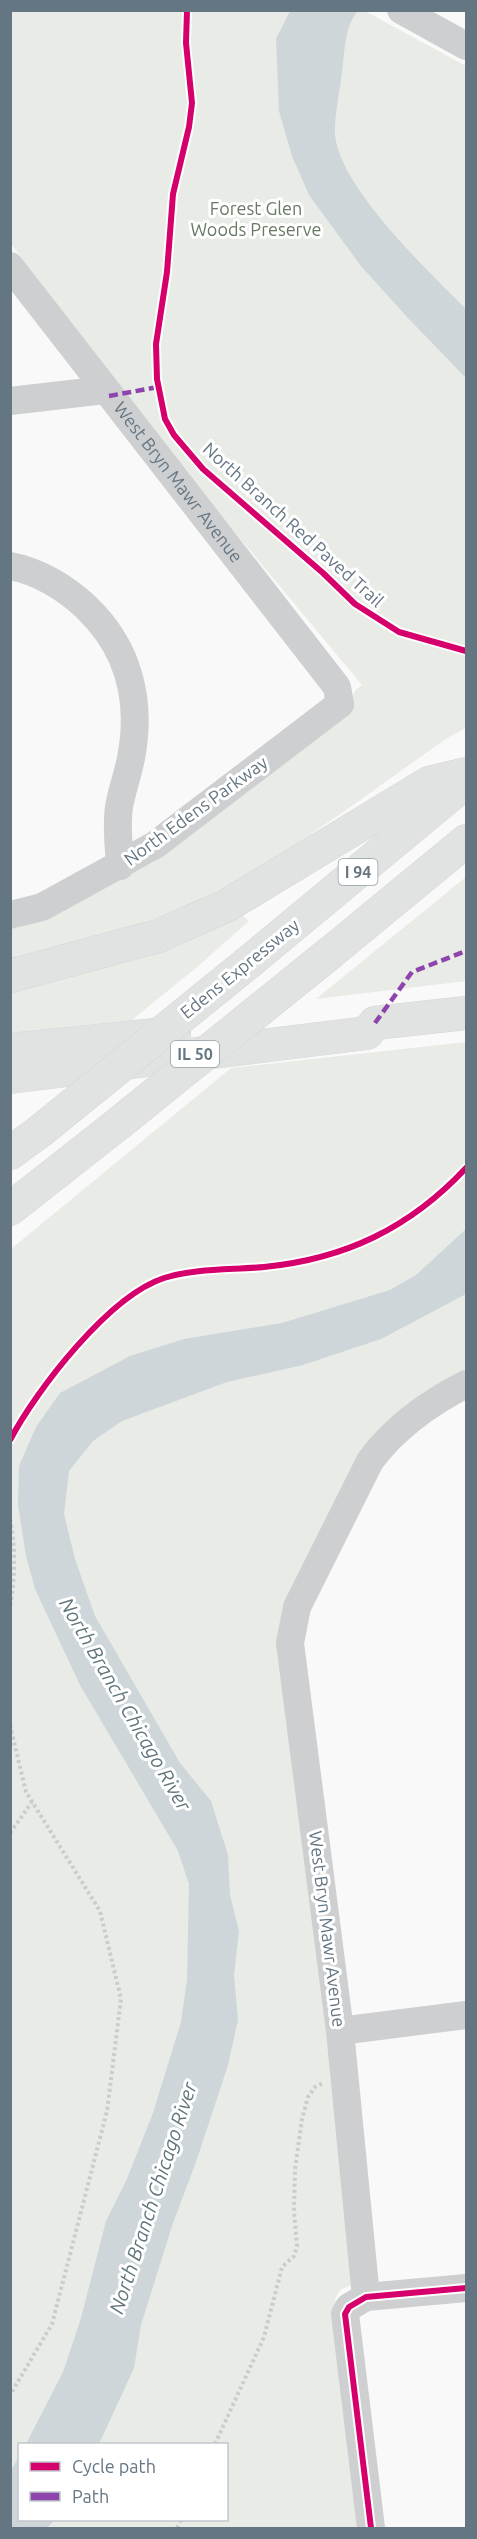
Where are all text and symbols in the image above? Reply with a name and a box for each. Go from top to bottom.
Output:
park label: Forest Glen Woods Preserve [190,198,322,239]
street label: West Bryn Mawr Avenue [110,398,247,566]
street label: North Branch Red Paved Trail [199,438,388,611]
street label: North Edens Parkway [120,751,271,869]
road number: I 94 [338,859,378,885]
street label: Edens Expressway [176,914,303,1022]
road number: IL 50 [171,1041,219,1067]
water label: North Branch Chicago River [55,1593,197,1815]
street label: West Bryn Mawr Avenue [306,1830,350,2028]
water label: North Branch Chicago River [104,2078,201,2316]
legend [18,2443,228,2521]
text: Cycle path [72,2456,156,2476]
text: Path [72,2486,109,2506]

